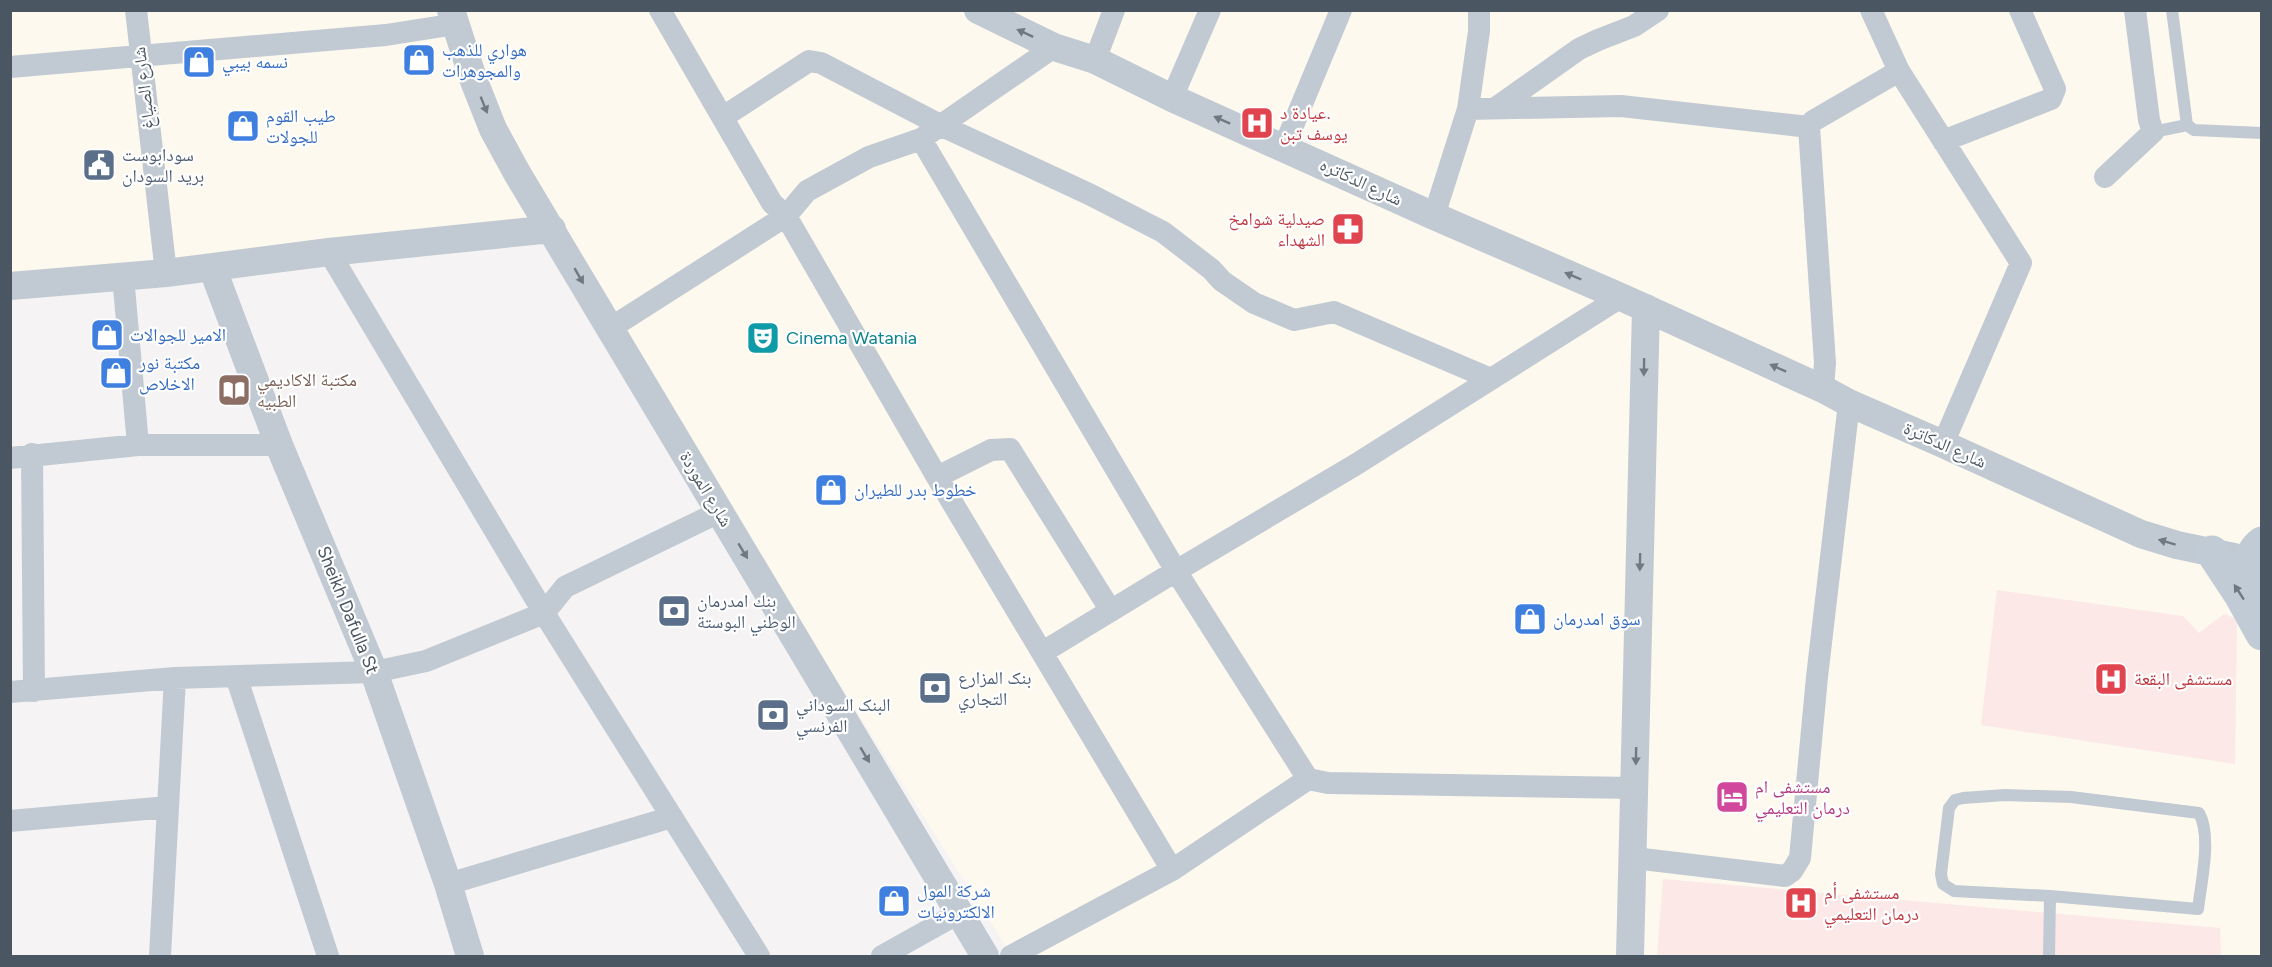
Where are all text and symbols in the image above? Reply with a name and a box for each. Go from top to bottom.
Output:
one-way arrow [1016,28,1033,37]
place label: هواري للذهب والمجوهرات [442,39,527,82]
shop icon: هواري للذهب والمجوهرات [401,42,437,78]
shop icon: نسمه بيبي [181,44,217,80]
street label: شارع الصياغ [128,46,160,130]
place label: نسمه بيبي [222,51,288,77]
one-way arrow [479,97,489,115]
place label: عيادة د. يوسف تبن [1280,102,1348,145]
place label: طيب القوم للجولات [266,105,336,148]
hospital icon: عيادة د. يوسف تبن [1239,105,1275,141]
shop icon: طيب القوم للجولات [225,108,261,144]
one-way arrow [1213,115,1231,124]
place label: سودابوست بريد السودان [122,144,204,187]
public building icon: سودابوست بريد السودان [81,147,117,183]
street label: شارع الدكاتره [1316,153,1406,211]
place label: صيدلية شوامخ الشهداء [1228,208,1325,251]
pharmacy icon: صيدلية شوامخ الشهداء [1330,211,1366,247]
one-way arrow [573,268,584,284]
one-way arrow [1564,271,1582,280]
shop icon: الامير للجوالات [89,317,125,353]
theatre icon: Cinema Watania [745,320,781,356]
place label: الامير للجوالات [130,324,226,346]
place label: Cinema Watania [786,327,917,349]
place label: مكتبة نور الاخلاص [138,352,200,395]
shop icon: مكتبة نور الاخلاص [98,355,134,391]
one-way arrow [1640,357,1649,376]
one-way arrow [1770,364,1787,373]
place label: مكتبة الاكاديمي الطبيه [257,369,357,412]
library icon: مكتبة الاكاديمي الطبيه [216,372,252,408]
street label: شارع الدكاترة [1900,417,1990,473]
street label: شارع الموردة [675,447,737,531]
shop icon: خطوط بدر للطيران [813,472,849,508]
place label: خطوط بدر للطيران [854,479,977,501]
one-way arrow [2158,537,2176,546]
street label: Sheikh Dafulla St [312,543,384,677]
one-way arrow [737,543,748,559]
one-way arrow [1635,552,1645,571]
one-way arrow [2233,584,2244,600]
place label: بنك امدرمان الوطني البوستة [697,590,796,637]
bank icon: بنك امدرمان الوطني البوستة [656,593,692,629]
shop icon: سوق امدرمان [1512,601,1548,637]
place label: سوق امدرمان [1553,608,1641,630]
hospital icon: مستشفى البقعة [2093,661,2129,697]
place label: بنک المزارع التجاري [958,667,1032,714]
place label: مستشفى البقعة [2134,668,2232,690]
bank icon: بنک المزارع التجاري [917,670,953,706]
place label: البنک السوداني الفرنسي [796,694,891,741]
bank icon: البنک السوداني الفرنسي [755,697,791,733]
one-way arrow [859,747,870,763]
one-way arrow [1631,747,1641,766]
place label: مستشفى ام درمان التعليمي [1755,776,1850,823]
hotel icon: مستشفى ام درمان التعليمي [1714,779,1750,815]
place label: شركة المول الالكترونيات [917,880,995,923]
place label: مستشفى أم درمان التعليمي [1824,882,1919,929]
shop icon: شركة المول الالكترونيات [876,883,912,919]
hospital icon: مستشفى أم درمان التعليمي [1783,885,1819,921]

